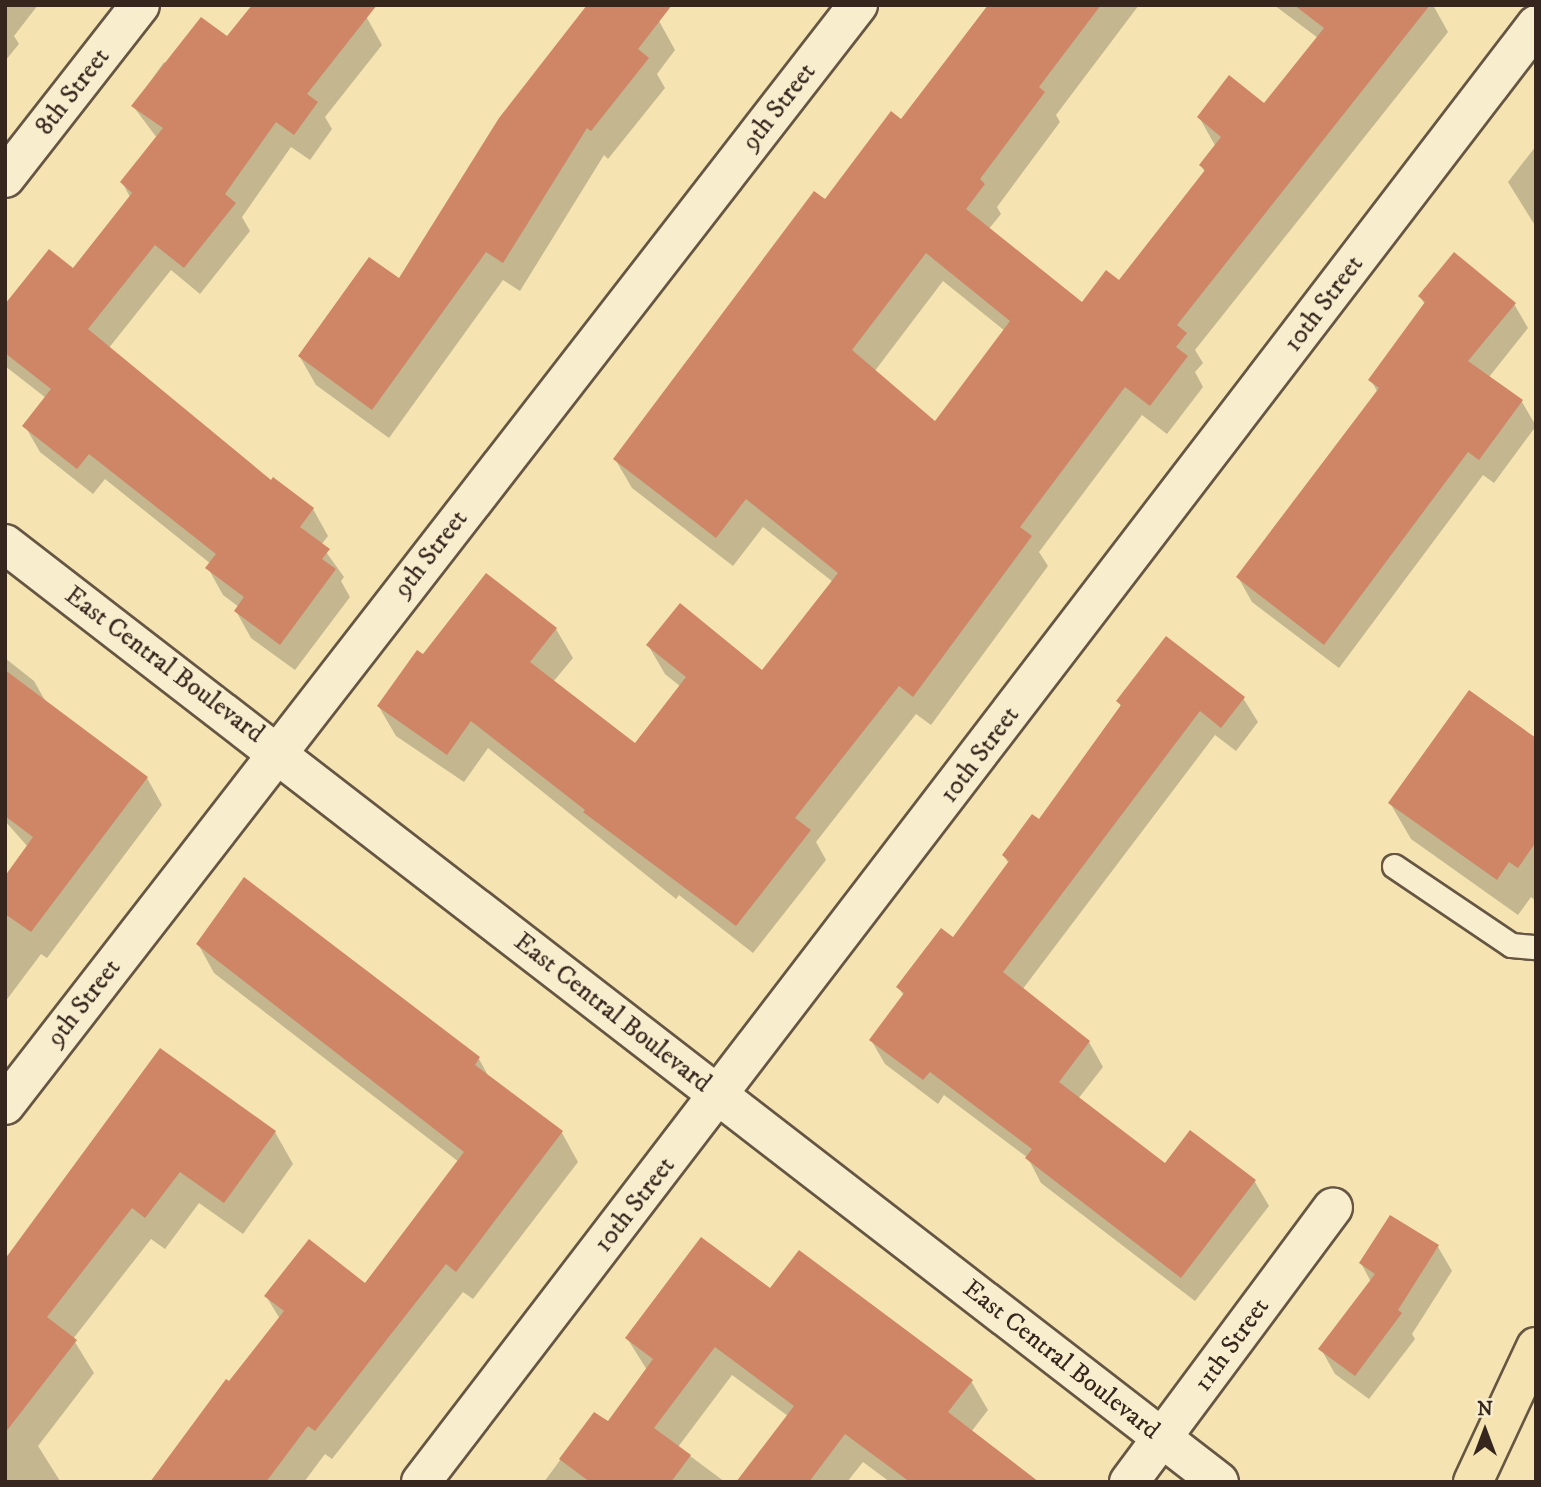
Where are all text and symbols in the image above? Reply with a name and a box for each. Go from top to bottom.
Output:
street label: 8th Street [29,42,117,142]
street label: 9th Street [735,57,823,157]
street label: 10th Street [1278,250,1370,358]
street label: 9th Street [387,504,475,604]
street label: East Central Boulevard [58,580,270,750]
street label: 10th Street [934,701,1026,809]
street label: East Central Boulevard [507,926,717,1100]
street label: 9th Street [40,953,128,1053]
street label: 10th Street [588,1151,682,1259]
street label: East Central Boulevard [956,1273,1166,1447]
street label: 11th Street [1188,1292,1276,1398]
north arrow [1450,1396,1520,1466]
text: N [1477,1398,1493,1421]

